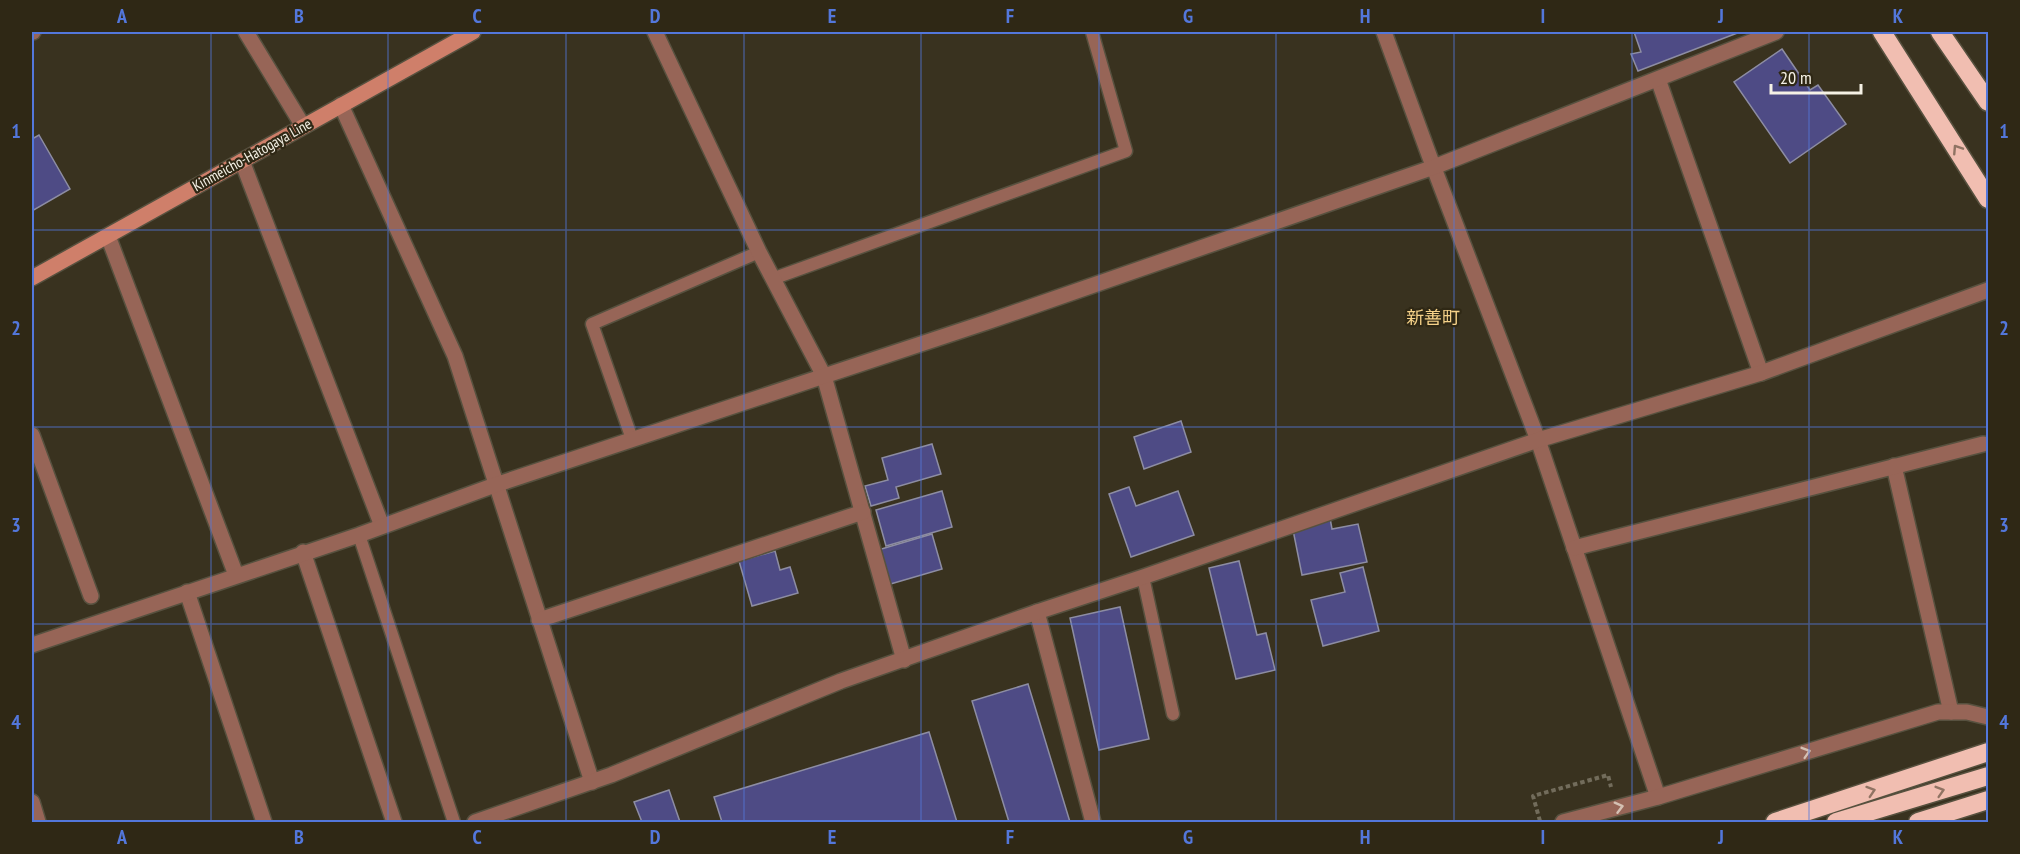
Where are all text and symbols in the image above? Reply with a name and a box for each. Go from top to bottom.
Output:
text: A [116,3,128,29]
text: B [294,3,304,29]
text: C [472,3,482,29]
text: D [650,3,661,29]
text: E [828,3,836,29]
text: F [1006,3,1014,29]
text: G [1183,3,1193,29]
text: H [1360,3,1370,29]
text: I [1541,3,1545,29]
text: J [1717,3,1724,29]
text: K [1893,3,1904,29]
scale bar [1771,57,1861,95]
text: 20 m [1780,66,1812,89]
street label: Kinmeicho-Hatogaya Line [189,114,315,195]
text: 1 [11,118,21,144]
text: 1 [1999,118,2009,144]
one-way arrow [1953,145,1964,156]
district label: 新善町 [1406,306,1460,329]
text: 2 [11,315,21,341]
text: 2 [1999,315,2009,341]
text: 3 [11,512,21,538]
text: 3 [1999,512,2009,538]
text: 4 [11,709,21,735]
text: 4 [1999,709,2009,735]
one-way arrow [1800,747,1811,759]
one-way arrow [1865,786,1876,799]
one-way arrow [1934,786,1944,798]
one-way arrow [1613,802,1624,814]
text: A [116,824,128,850]
text: B [294,824,304,850]
text: C [472,824,482,850]
text: D [650,824,661,850]
text: E [828,824,836,850]
text: F [1006,824,1014,850]
text: G [1183,824,1193,850]
text: H [1360,824,1370,850]
text: I [1541,824,1545,850]
text: J [1717,824,1724,850]
text: K [1893,824,1904,850]

